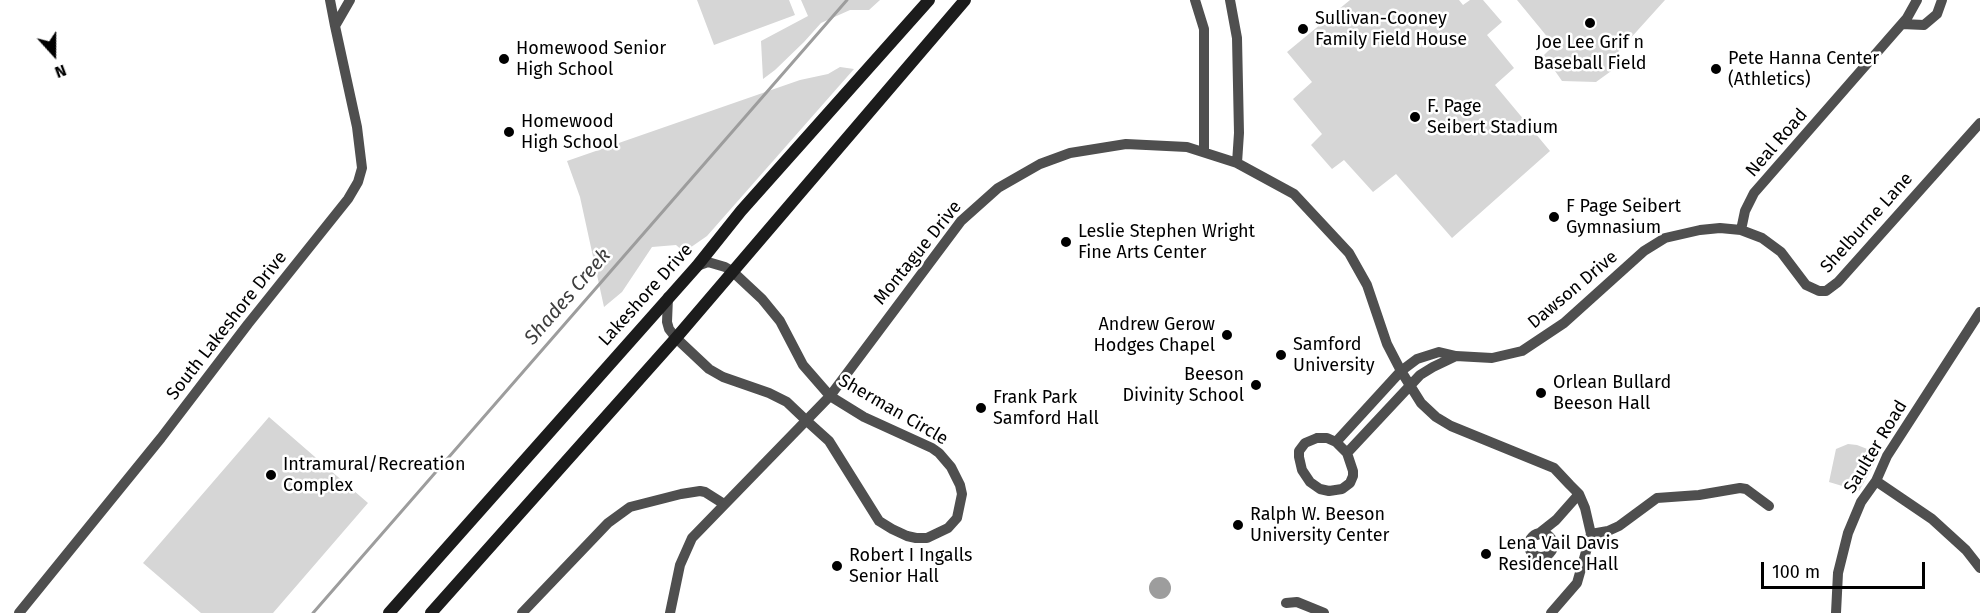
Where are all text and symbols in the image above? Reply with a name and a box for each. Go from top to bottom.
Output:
place label: Sullivan-Cooney Family Field House [1315,8,1467,50]
marker: Joe Lee Grif n Baseball Field [1583,16,1597,30]
marker: Sullivan-Cooney Family Field House [1296,22,1310,36]
north arrow [24,24,84,84]
place label: Joe Lee Grif n Baseball Field [1533,32,1647,74]
place label: Homewood Senior High School [516,38,666,80]
place label: Pete Hanna Center (Athletics) [1728,48,1879,90]
marker: Homewood Senior High School [497,52,511,66]
text: N [52,60,69,82]
marker: Pete Hanna Center (Athletics) [1709,62,1723,76]
place label: F. Page Seibert Stadium [1427,96,1558,138]
street label: Neal Road [1742,105,1812,181]
marker: F. Page Seibert Stadium [1408,110,1422,124]
place label: Homewood High School [521,111,618,154]
marker: Homewood High School [502,125,516,139]
street label: Shelburne Lane [1816,168,1918,278]
place label: F Page Seibert Gymnasium [1566,196,1681,238]
street label: Montague Drive [869,197,967,309]
marker: F Page Seibert Gymnasium [1547,210,1561,224]
place label: Leslie Stephen Wright Fine Arts Center [1078,221,1255,264]
marker: Leslie Stephen Wright Fine Arts Center [1059,235,1073,249]
street label: Lakeshore Drive [594,239,698,351]
water label: Shades Creek [520,244,616,350]
street label: Dawson Drive [1524,246,1622,334]
street label: South Lakeshore Drive [162,247,292,405]
place label: Andrew Gerow Hodges Chapel [1093,314,1215,356]
marker: Andrew Gerow Hodges Chapel [1220,328,1234,342]
place label: Samford University [1293,334,1375,376]
marker: Samford University [1274,348,1288,362]
place label: Beeson Divinity School [1122,364,1244,406]
street label: Sherman Circle [834,370,952,450]
place label: Orlean Bullard Beeson Hall [1553,372,1671,415]
marker: Beeson Divinity School [1249,378,1263,392]
marker: Orlean Bullard Beeson Hall [1534,386,1548,400]
place label: Frank Park Samford Hall [993,387,1099,430]
street label: Saulter Road [1840,397,1912,497]
marker: Frank Park Samford Hall [974,401,988,415]
place label: Intramural/Recreation Complex [283,454,465,496]
marker: Intramural/Recreation Complex [264,468,278,482]
place label: Ralph W. Beeson University Center [1250,504,1389,546]
marker: Ralph W. Beeson University Center [1231,518,1245,532]
place label: Lena Vail Davis Residence Hall [1498,533,1619,576]
place label: Robert I Ingalls Senior Hall [849,545,972,588]
marker: Lena Vail Davis Residence Hall [1479,547,1493,561]
scale bar [1764,550,1928,588]
marker: Robert I Ingalls Senior Hall [830,559,844,573]
text: 100 m [1772,561,1820,583]

